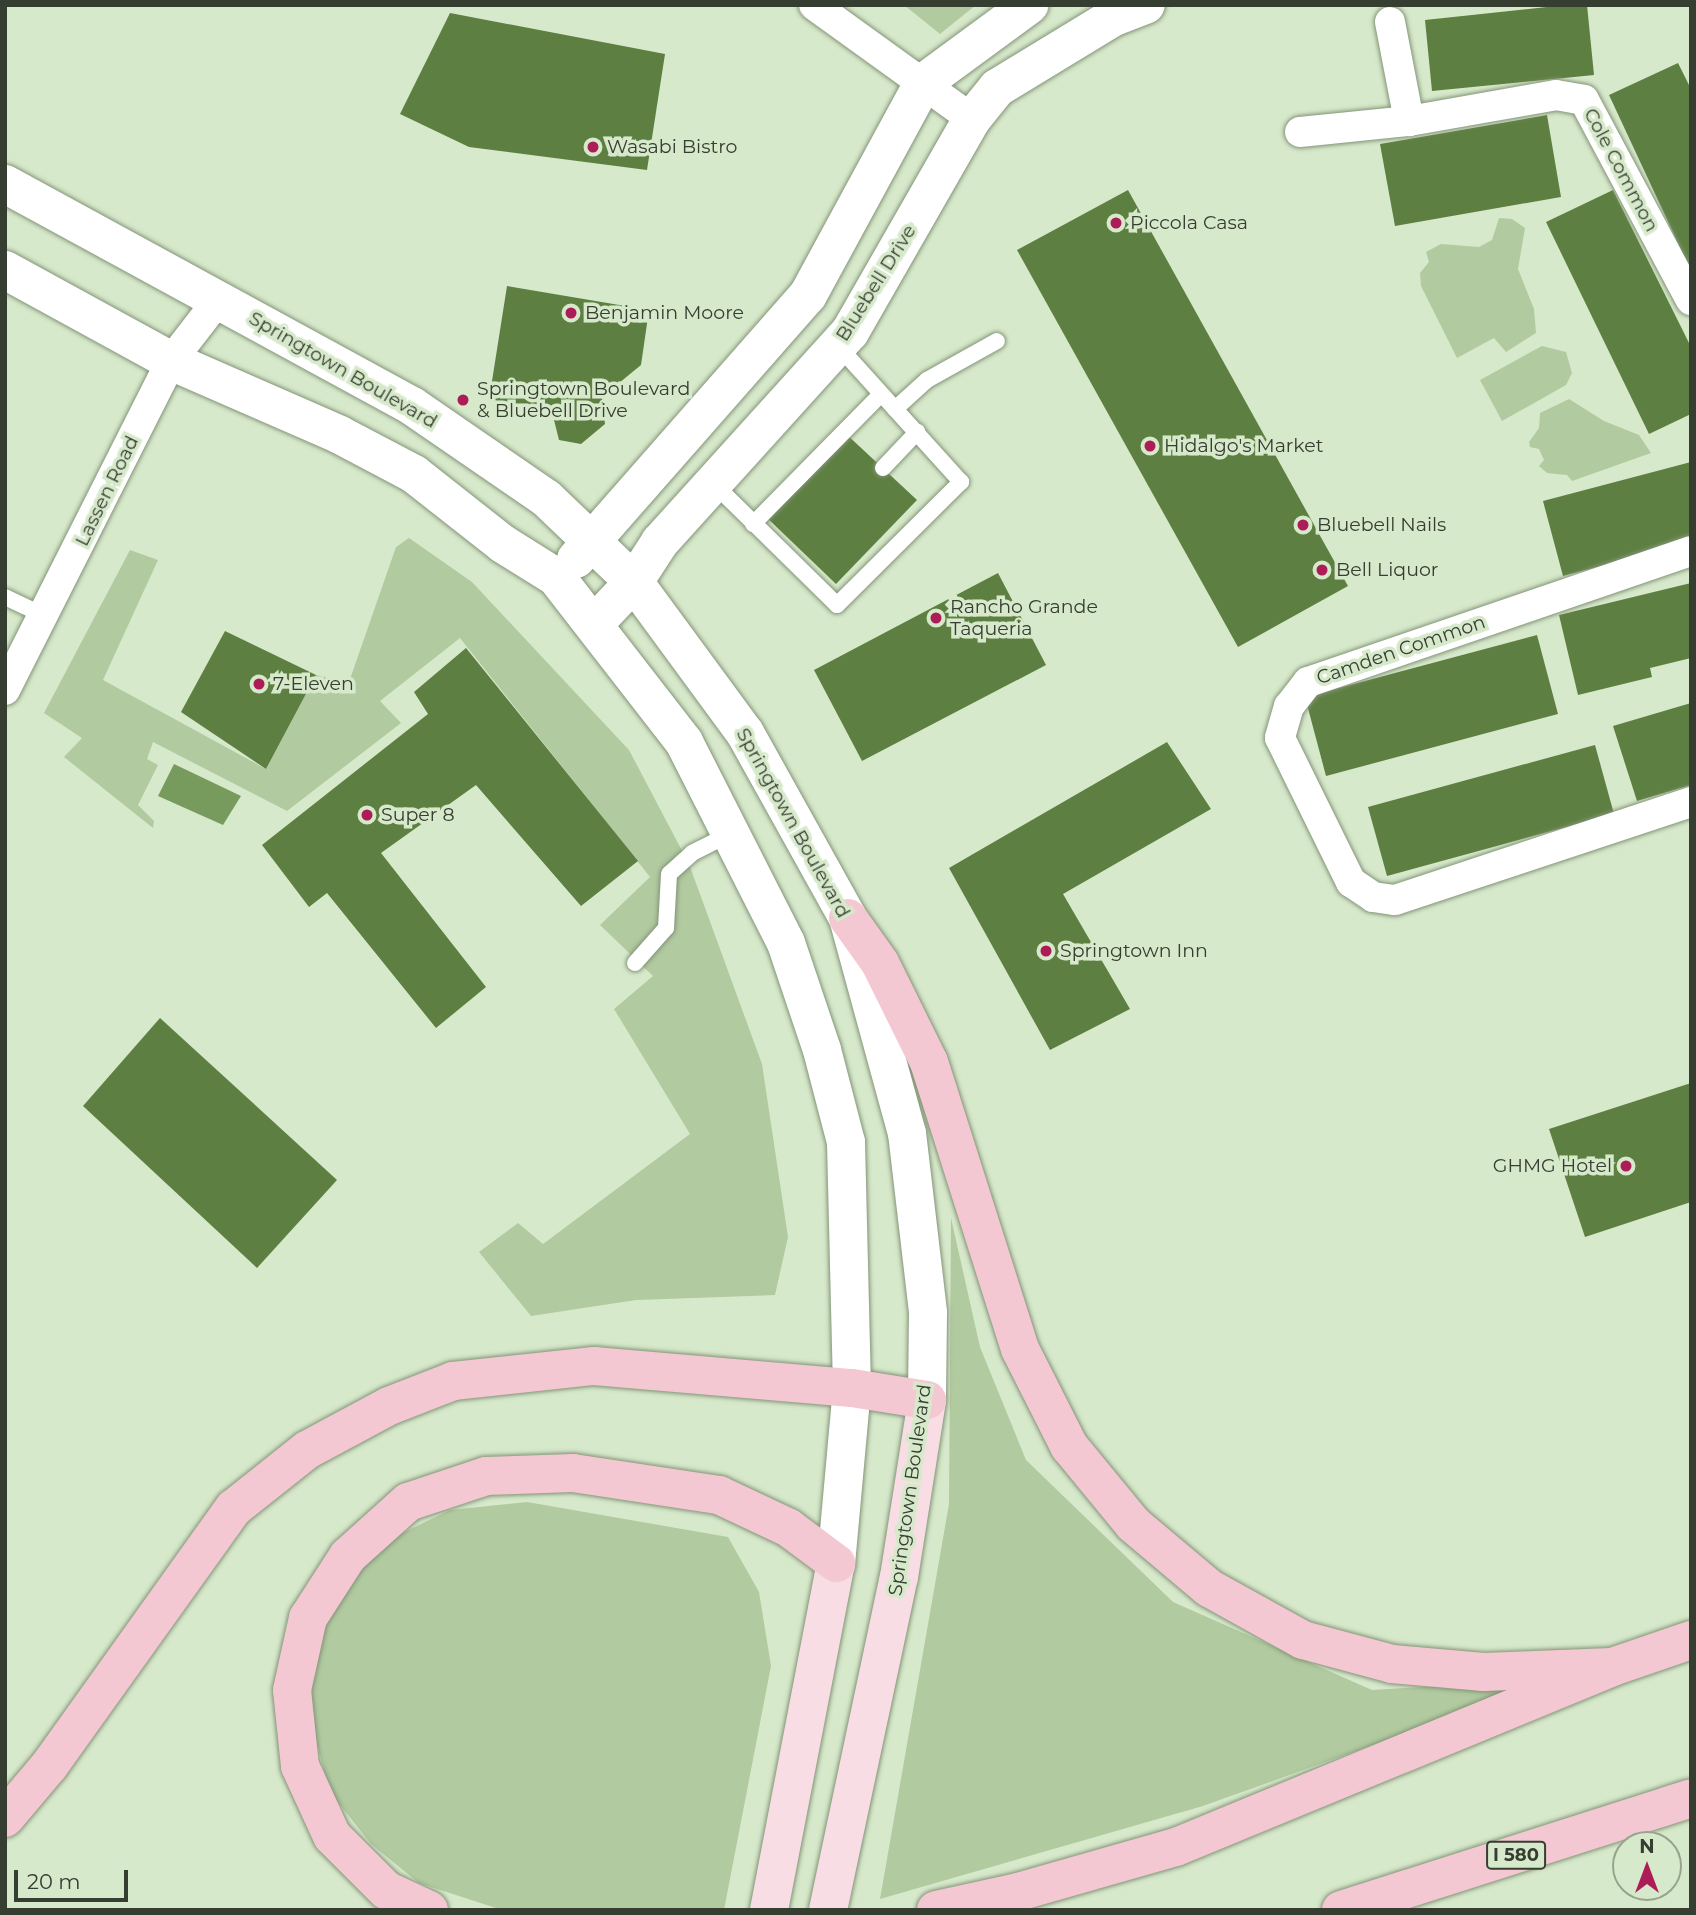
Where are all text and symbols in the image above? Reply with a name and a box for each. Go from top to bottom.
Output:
street label: Cole Common [1579,104,1663,236]
place label: Wasabi Bistro [607,136,737,158]
marker: Wasabi Bistro [585,139,601,155]
place label: Piccola Casa [1130,212,1248,234]
marker: Piccola Casa [1108,215,1124,231]
street label: Bluebell Drive [831,221,921,345]
place label: Benjamin Moore [585,302,744,324]
marker: Benjamin Moore [563,305,579,321]
street label: Springtown Boulevard [245,307,441,433]
place label: Springtown Boulevard & Bluebell Drive [477,378,690,422]
marker: Springtown Boulevard & Bluebell Drive [455,392,471,408]
street label: Lassen Road [70,432,144,550]
place label: Hidalgo's Market [1164,435,1323,457]
marker: Hidalgo's Market [1142,438,1158,454]
place label: Bluebell Nails [1317,514,1446,536]
marker: Bluebell Nails [1295,517,1311,533]
place label: Bell Liquor [1336,559,1438,581]
marker: Bell Liquor [1314,562,1330,578]
place label: Rancho Grande Taqueria [950,596,1098,640]
marker: Rancho Grande Taqueria [928,610,944,626]
street label: Camden Common [1314,610,1488,690]
place label: 7-Eleven [273,673,354,695]
marker: 7-Eleven [251,676,267,692]
street label: Springtown Boulevard [731,724,855,922]
place label: Super 8 [381,804,455,826]
marker: Super 8 [359,807,375,823]
place label: Springtown Inn [1060,940,1208,962]
marker: Springtown Inn [1038,943,1054,959]
place label: GHMG Hotel [1493,1155,1612,1177]
marker: GHMG Hotel [1618,1158,1634,1174]
street label: Springtown Boulevard [884,1383,936,1597]
north arrow [1612,1831,1682,1901]
text: N [1639,1835,1655,1858]
road number: I 580 [1484,1840,1548,1870]
scale bar [18,1856,131,1900]
text: 20 m [27,1869,81,1894]

